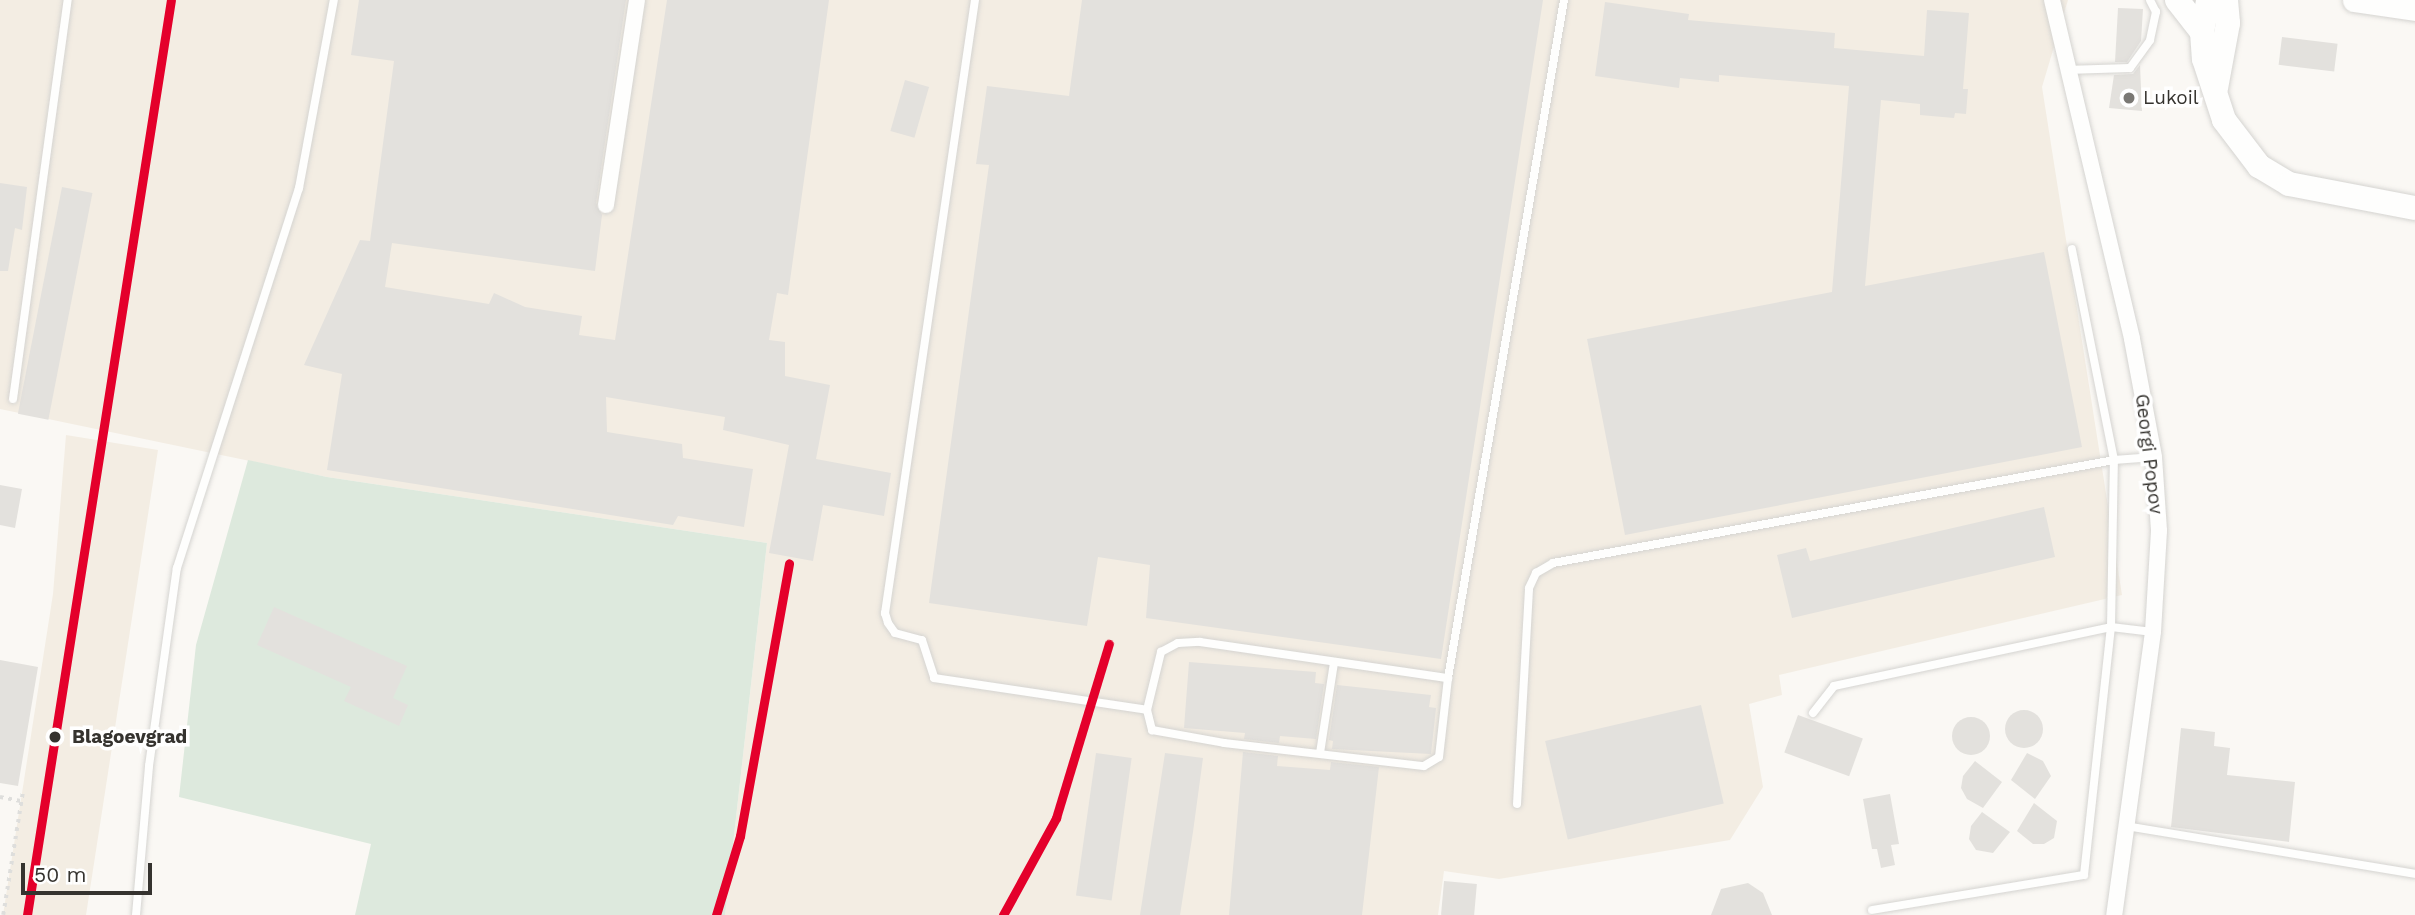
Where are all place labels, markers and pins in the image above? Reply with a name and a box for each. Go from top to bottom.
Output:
place label: Lukoil [2143,87,2199,109]
marker: Lukoil [2121,90,2137,106]
marker: Blagoevgrad [44,726,66,748]
place label: Blagoevgrad [72,726,187,748]

